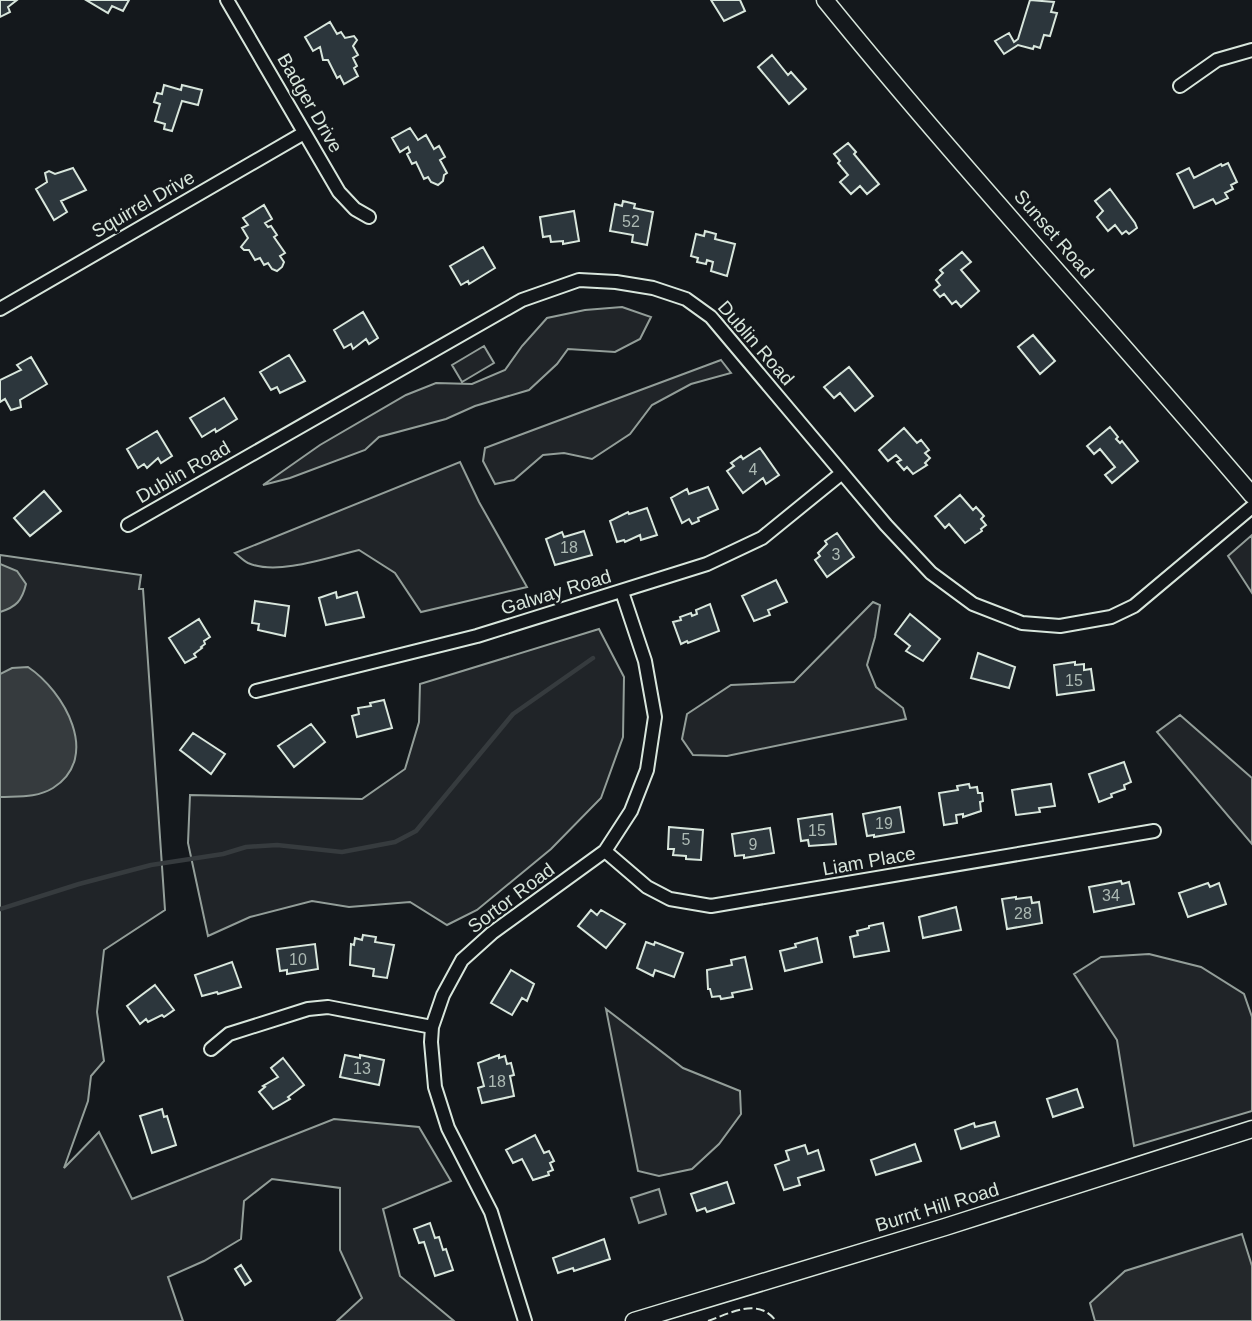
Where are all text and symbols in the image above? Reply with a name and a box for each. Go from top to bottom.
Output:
street label: Badger Drive [273,50,347,156]
street label: Squirrel Drive [88,166,198,242]
street label: Sunset Road [1010,186,1098,282]
house number: 52 [622,213,640,230]
street label: Dublin Road [714,297,798,389]
street label: Dublin Road [132,437,234,507]
house number: 4 [749,461,758,478]
house number: 18 [560,539,578,556]
house number: 3 [832,546,841,563]
street label: Galway Road [498,565,614,619]
house number: 15 [1065,672,1083,689]
house number: 19 [875,815,893,832]
house number: 15 [808,822,826,839]
house number: 5 [682,831,691,848]
house number: 9 [749,836,758,853]
street label: Liam Place [821,842,917,880]
street label: Sortor Road [464,859,558,937]
house number: 34 [1102,887,1120,904]
house number: 28 [1014,905,1032,922]
house number: 10 [289,951,307,968]
house number: 13 [353,1060,371,1077]
house number: 18 [488,1073,506,1090]
street label: Burnt Hill Road [873,1178,1001,1236]

